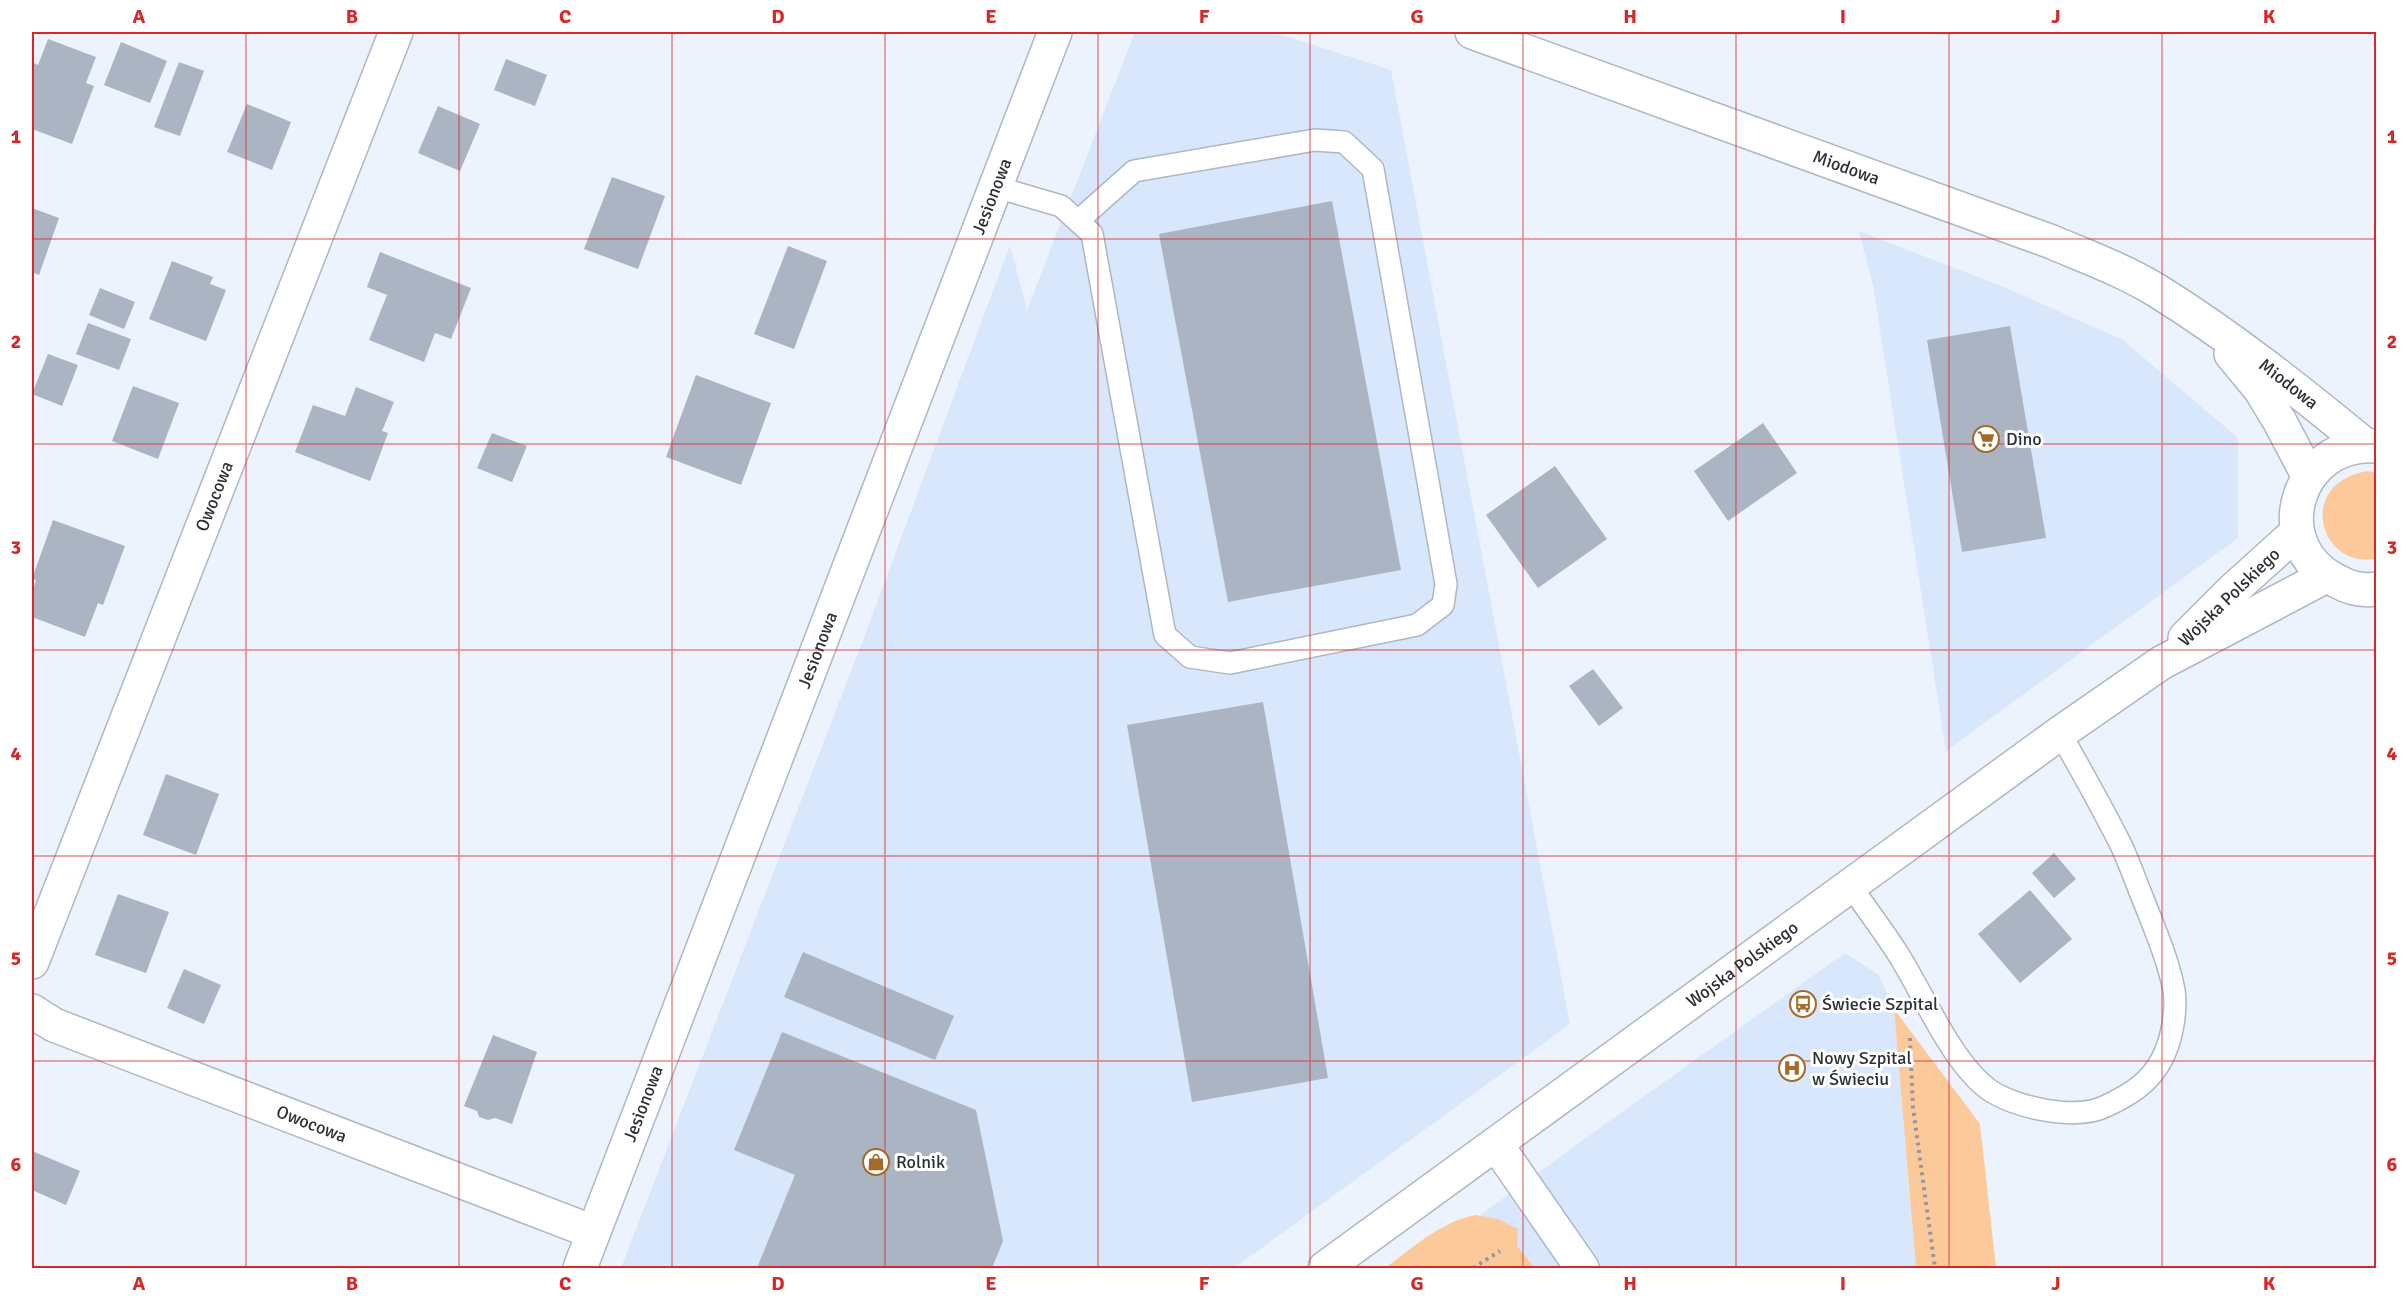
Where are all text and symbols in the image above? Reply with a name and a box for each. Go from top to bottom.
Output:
text: A [133,4,146,29]
text: B [346,4,358,29]
text: C [559,4,571,29]
text: D [771,4,785,29]
text: E [985,4,997,29]
text: F [1199,4,1210,29]
text: G [1410,4,1424,29]
text: H [1623,4,1637,29]
text: I [1840,4,1846,29]
text: J [2051,4,2061,29]
text: K [2263,4,2276,29]
text: 1 [11,124,22,149]
text: 1 [2387,124,2398,149]
street label: Miodowa [1810,145,1883,190]
street label: Jesionowa [967,155,1016,238]
text: 2 [11,329,21,354]
text: 2 [2387,329,2397,354]
street label: Miodowa [2254,354,2323,414]
supermarket icon: Dino [1971,424,2001,454]
place label: Dino [2006,428,2042,450]
street label: Owocowa [191,458,238,535]
text: 3 [11,535,21,560]
text: 3 [2387,535,2397,560]
street label: Wojska Polskiego [2174,543,2284,651]
street label: Jesionowa [793,609,842,691]
text: 4 [11,741,22,766]
text: 4 [2387,741,2398,766]
street label: Wojska Polskiego [1682,916,1802,1012]
text: 5 [11,946,21,971]
text: 5 [2387,946,2397,971]
bus stop icon: Świecie Szpital [1788,989,1818,1019]
place label: Świecie Szpital [1822,993,1938,1015]
place label: Nowy Szpital w Świeciu [1812,1047,1912,1090]
hospital icon: Nowy Szpital w Świeciu [1777,1053,1807,1083]
street label: Jesionowa [618,1062,668,1145]
street label: Owocowa [273,1100,350,1147]
shop icon: Rolnik [861,1147,891,1177]
place label: Rolnik [896,1151,945,1173]
text: 6 [11,1152,22,1177]
text: 6 [2387,1152,2398,1177]
text: A [133,1271,146,1296]
text: B [346,1271,358,1296]
text: C [559,1271,571,1296]
text: D [771,1271,785,1296]
text: E [985,1271,997,1296]
text: F [1199,1271,1210,1296]
text: G [1410,1271,1424,1296]
text: H [1623,1271,1637,1296]
text: I [1840,1271,1846,1296]
text: J [2051,1271,2061,1296]
text: K [2263,1271,2276,1296]

